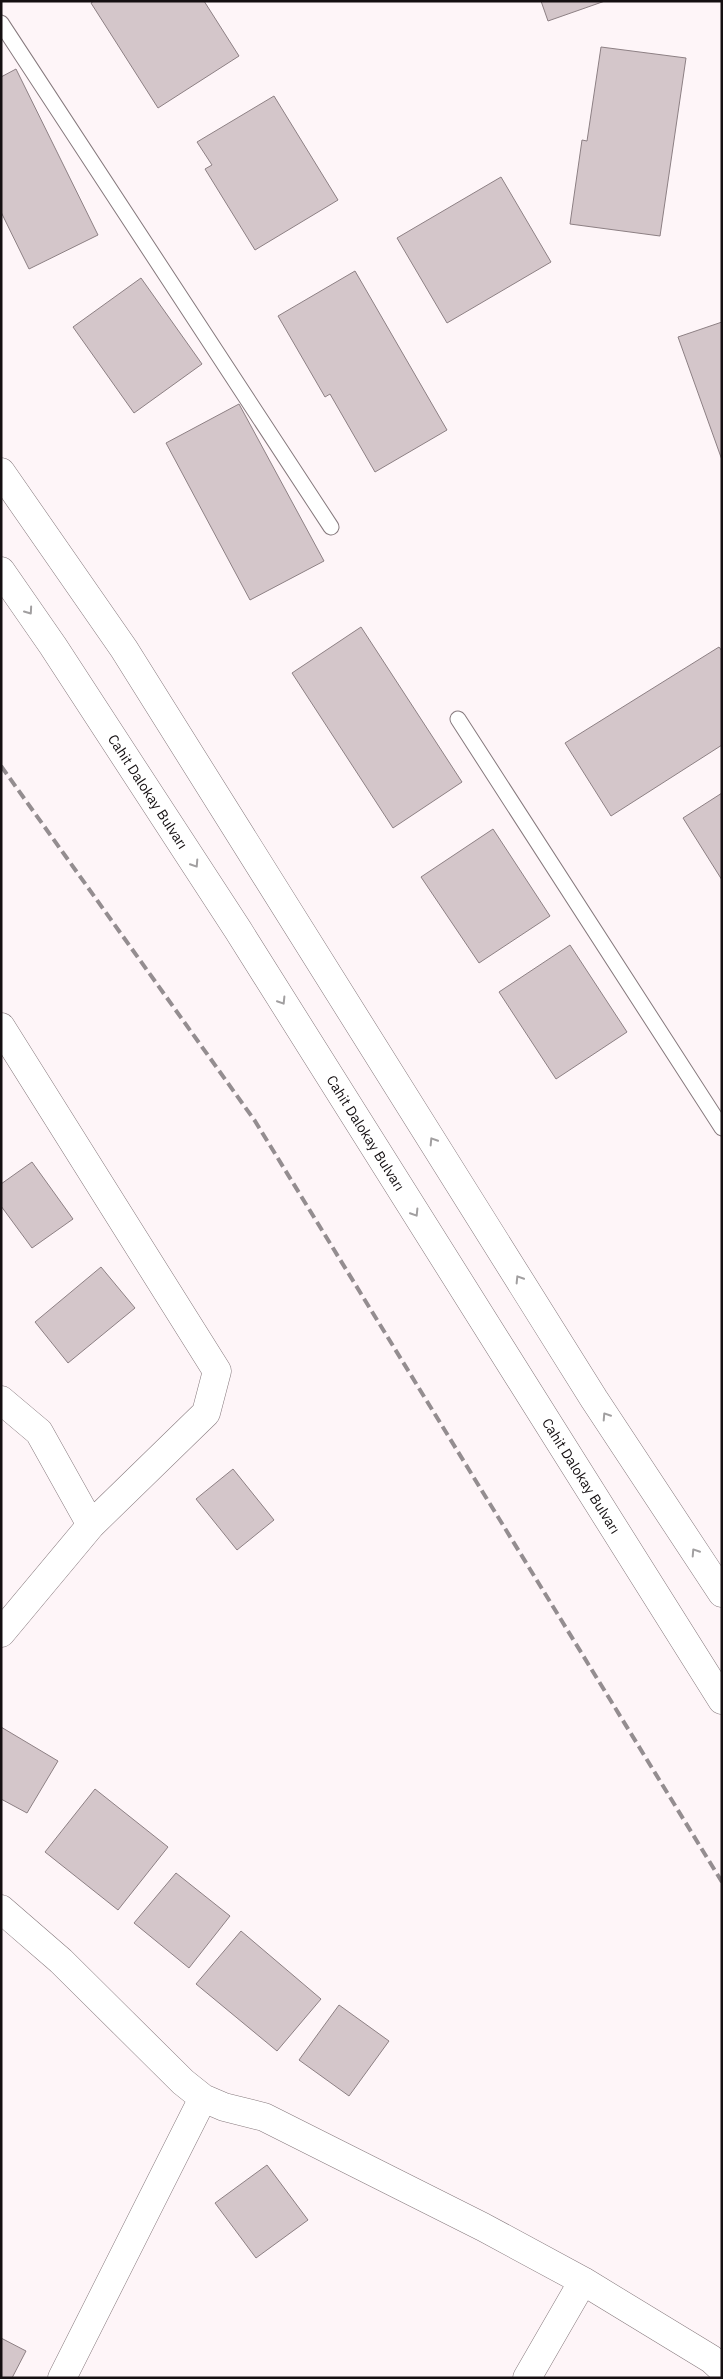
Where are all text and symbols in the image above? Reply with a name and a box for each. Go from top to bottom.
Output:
one-way arrow [23,605,32,615]
street label: Cahit Dalokay Bulvarı [104,731,192,852]
one-way arrow [189,859,198,868]
one-way arrow [276,996,286,1005]
street label: Cahit Dalokay Bulvarı [323,1072,409,1194]
one-way arrow [429,1137,439,1146]
one-way arrow [409,1207,419,1216]
one-way arrow [516,1275,525,1284]
one-way arrow [603,1412,612,1422]
street label: Cahit Dalokay Bulvarı [538,1415,624,1537]
one-way arrow [692,1548,701,1558]

